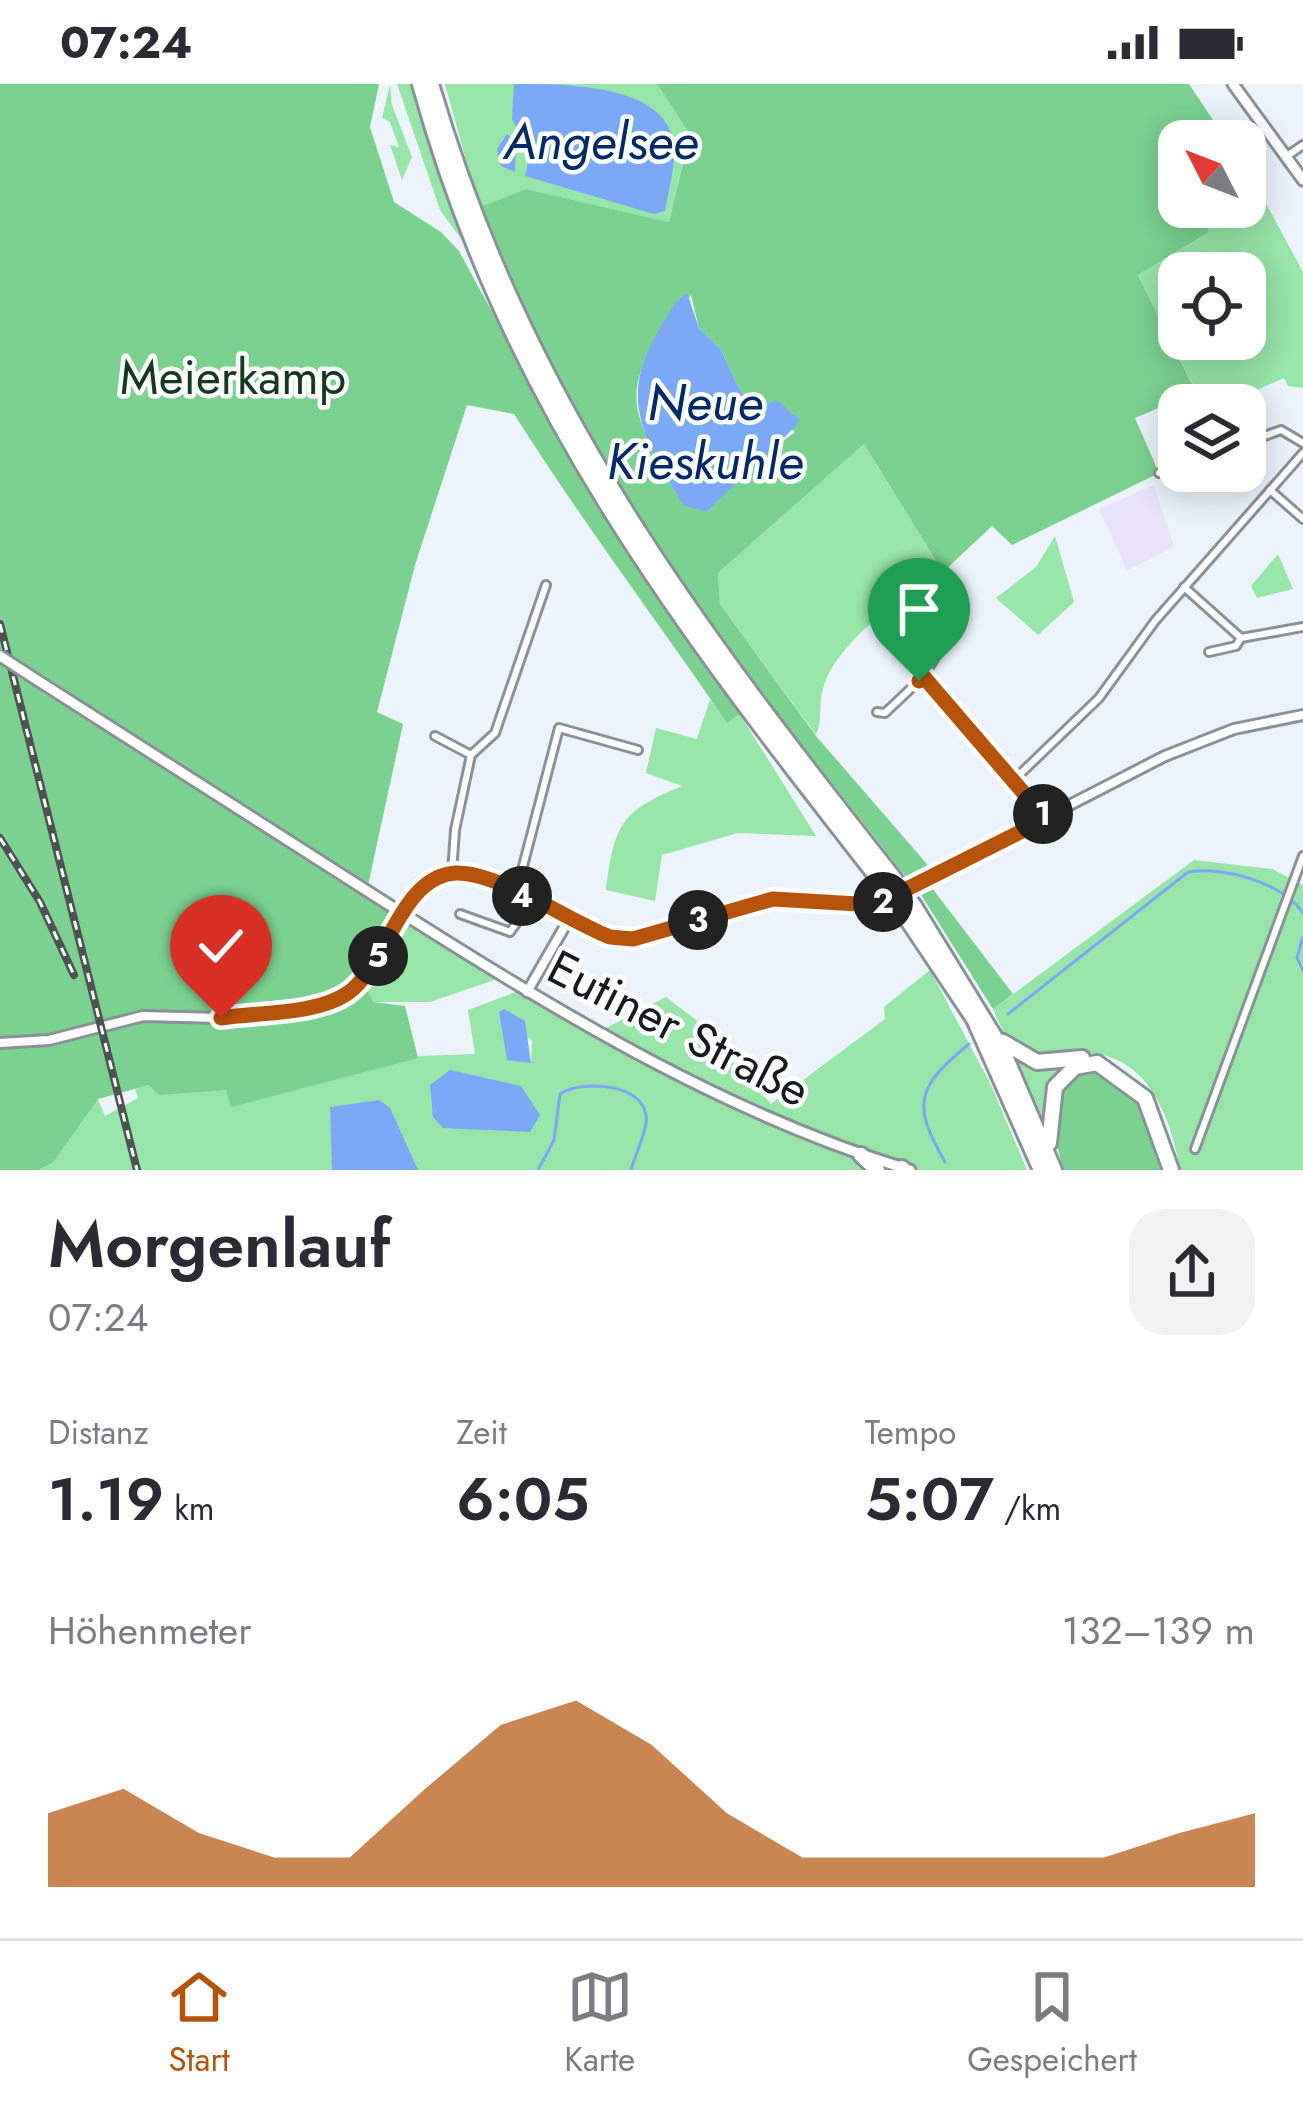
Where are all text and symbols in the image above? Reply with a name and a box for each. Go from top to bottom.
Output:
text: 07:24 [60,10,192,75]
water label: Angelsee [502,104,698,178]
north arrow [1158,120,1266,228]
map controls [1158,120,1266,492]
button: locate [1158,252,1266,360]
park label: Meierkamp [120,343,346,412]
water label: Neue Kieskuhle [607,365,803,498]
button: layers [1158,384,1266,492]
pin [868,558,970,681]
icon: arrive [886,576,952,642]
pin: 1 [1013,784,1073,844]
text: 1 [1035,790,1051,837]
pin: 4 [492,866,552,926]
text: 4 [510,872,534,919]
pin: 2 [853,872,913,932]
text: 2 [872,878,894,925]
pin: 3 [668,890,728,950]
pin [170,895,272,1018]
text: 3 [688,896,708,943]
icon: check [188,913,254,979]
pin: 5 [348,926,408,986]
text: 5 [367,932,389,979]
street label: Eutiner Straße [536,933,822,1124]
text: Morgenlauf [48,1196,391,1292]
button: share [1129,1209,1255,1335]
text: 07:24 [48,1289,149,1346]
text: Distanz [48,1409,149,1456]
text: Zeit [456,1409,507,1456]
text: Tempo [865,1409,956,1456]
text: 1.19 [48,1456,164,1543]
text: 6:05 [456,1456,589,1543]
text: 5:07 [865,1456,994,1543]
text: km [164,1485,214,1532]
text: /km [994,1485,1061,1532]
text: Höhenmeter [48,1602,252,1659]
text: 132–139 m [1062,1602,1255,1659]
tab: Start [166,1964,232,2083]
tab: Karte [564,1964,635,2083]
tab: Gespeichert [967,1964,1137,2083]

